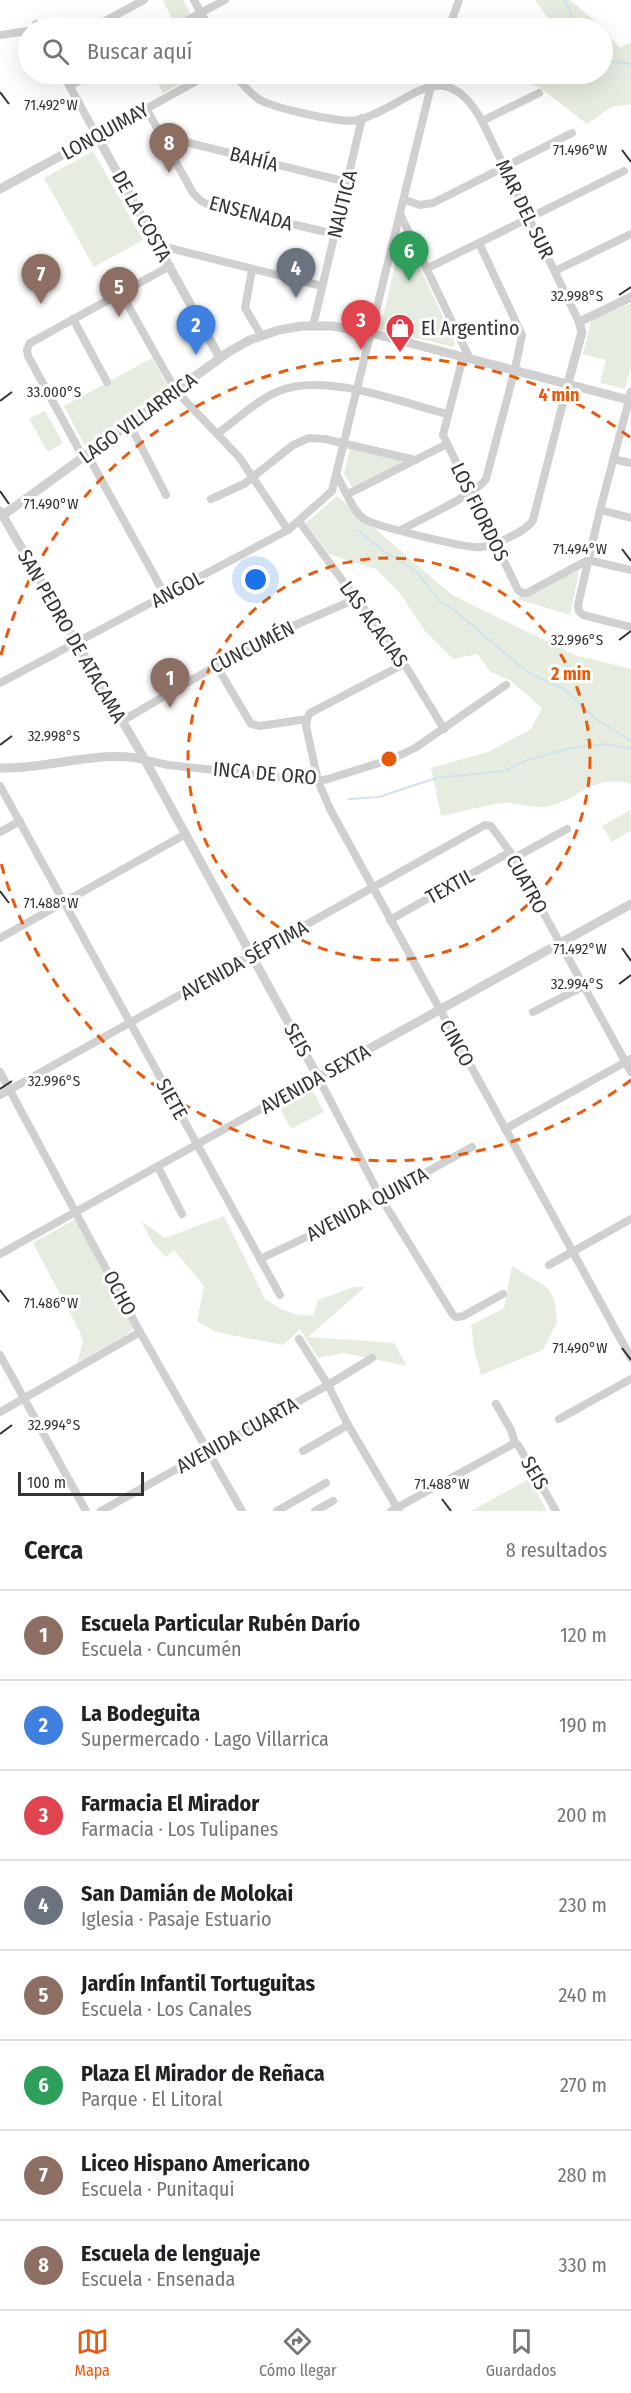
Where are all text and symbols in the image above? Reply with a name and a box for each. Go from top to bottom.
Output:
search box [18,18,613,84]
icon: search [39,35,72,68]
text: Buscar aquí [87,38,192,65]
text: 71.492°W [24,96,78,114]
street label: LONQUIMAY [57,97,153,165]
pin: 8 [150,124,188,173]
street label: BAHÍA [227,141,281,177]
text: 71.496°W [553,141,607,159]
street label: MAR DEL SUR [491,155,559,263]
street label: DE LA COSTA [107,166,177,266]
street label: NAUTICA [322,167,362,241]
street label: ENSENADA [207,190,296,236]
pin: 6 [390,232,428,281]
pin: 4 [276,248,316,298]
pin: 7 [22,254,60,304]
pin: 5 [100,268,138,317]
text: 32.998°S [551,287,603,305]
pin: 3 [342,300,380,350]
pin: 2 [176,306,216,355]
shop icon: El Argentino [384,312,416,354]
place label: El Argentino [421,316,520,340]
street label: LAGO VILLARRICA [75,367,202,469]
text: 33.000°S [27,383,81,401]
text: 4 min [539,384,579,406]
street label: LOS FIORDOS [446,459,514,565]
text: 71.490°W [24,495,78,513]
text: 71.494°W [553,540,607,558]
street label: SAN PEDRO DE ATACAMA [13,545,132,727]
street label: ANGOL [147,565,207,613]
your location [241,565,270,594]
street label: LAS ACACIAS [335,576,413,672]
street label: CUNCUMÉN [206,616,298,678]
text: 32.996°S [551,631,603,649]
pin: 1 [150,658,190,708]
text: 2 min [550,663,591,685]
text: 32.998°S [28,727,80,745]
centre of rings [379,749,399,769]
street label: INCA DE ORO [212,756,318,790]
street label: CUATRO [501,850,553,918]
street label: TEXTIL [422,863,479,909]
text: 71.488°W [24,894,78,912]
street label: AVENIDA SÉPTIMA [176,915,312,1005]
text: 71.492°W [553,940,607,958]
text: 32.994°S [551,975,603,993]
street label: CINCO [434,1015,480,1071]
street label: SEIS [279,1019,317,1061]
street label: AVENIDA SEXTA [256,1039,374,1119]
text: 32.996°S [28,1072,80,1090]
street label: SIETE [151,1074,193,1124]
street label: AVENIDA QUINTA [302,1162,432,1246]
street label: OCHO [98,1266,142,1320]
text: 71.486°W [24,1294,78,1312]
text: 71.490°W [553,1339,607,1357]
street label: AVENIDA CUARTA [172,1392,302,1478]
text: 32.994°S [28,1416,80,1434]
street label: SEIS [516,1452,554,1494]
scale bar [18,1469,144,1496]
text: 100 m [27,1473,66,1492]
text: 71.488°W [415,1475,469,1493]
text: Cerca [24,1535,83,1566]
text: 8 resultados [506,1538,607,1562]
text: Escuela Particular Rubén Darío [81,1610,360,1637]
text: 1 [39,1623,48,1647]
text: 120 m [560,1623,607,1647]
text: Escuela · Cuncumén [81,1637,242,1661]
text: La Bodeguita [81,1700,200,1727]
text: 2 [39,1713,48,1737]
text: 190 m [559,1713,607,1737]
text: Supermercado · Lago Villarrica [81,1727,329,1751]
text: Farmacia El Mirador [81,1790,259,1817]
text: 3 [39,1803,48,1827]
text: 200 m [557,1803,607,1827]
text: Farmacia · Los Tulipanes [81,1817,278,1841]
text: San Damián de Molokai [81,1880,293,1907]
text: 4 [38,1893,49,1917]
text: 230 m [559,1893,607,1917]
text: Iglesia · Pasaje Estuario [81,1907,272,1931]
text: Jardín Infantil Tortuguitas [81,1970,315,1997]
text: 5 [39,1983,48,2007]
text: 240 m [558,1983,607,2007]
text: Escuela · Los Canales [81,1997,252,2021]
text: Plaza El Mirador de Reñaca [81,2060,325,2087]
text: 6 [38,2073,49,2097]
text: 270 m [560,2073,607,2097]
text: Parque · El Litoral [81,2087,222,2111]
text: Liceo Hispano Americano [81,2150,310,2177]
text: 7 [39,2163,48,2187]
text: 280 m [558,2163,607,2187]
text: Escuela · Punitaqui [81,2177,235,2201]
text: Escuela de lenguaje [81,2240,260,2267]
text: 8 [38,2253,49,2277]
text: 330 m [558,2253,607,2277]
text: Escuela · Ensenada [81,2267,235,2291]
tab: Mapa [75,2325,110,2380]
tab: Cómo llegar [259,2325,337,2380]
tab: Guardados [486,2325,556,2380]

